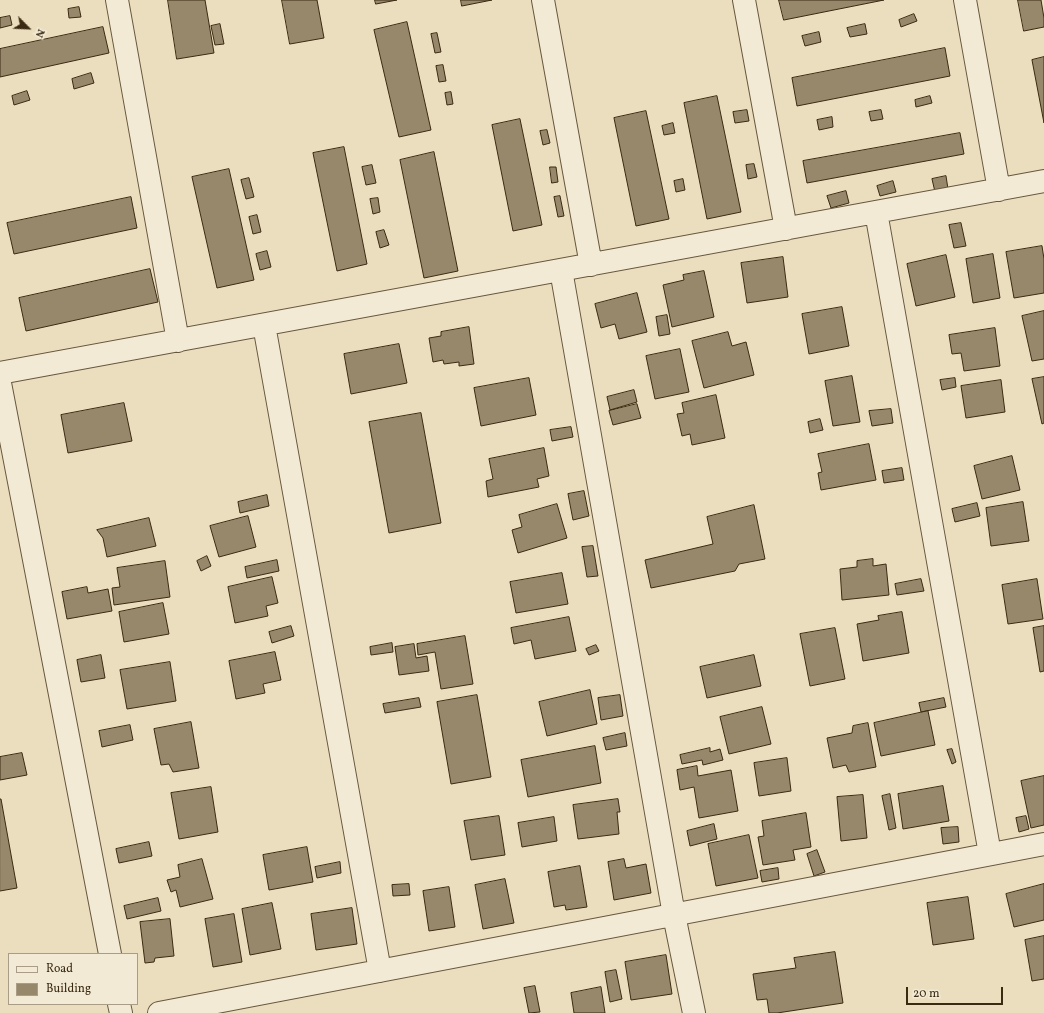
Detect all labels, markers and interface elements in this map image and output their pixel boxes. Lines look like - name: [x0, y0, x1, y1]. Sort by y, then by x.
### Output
- north arrow: [8, 8, 48, 48]
- text: N: [31, 26, 48, 40]
- legend: [8, 953, 138, 1005]
- text: Road: [46, 961, 73, 977]
- scale bar: [908, 979, 1005, 1005]
- text: Building: [46, 981, 91, 997]
- text: 20 m: [913, 986, 940, 1002]

